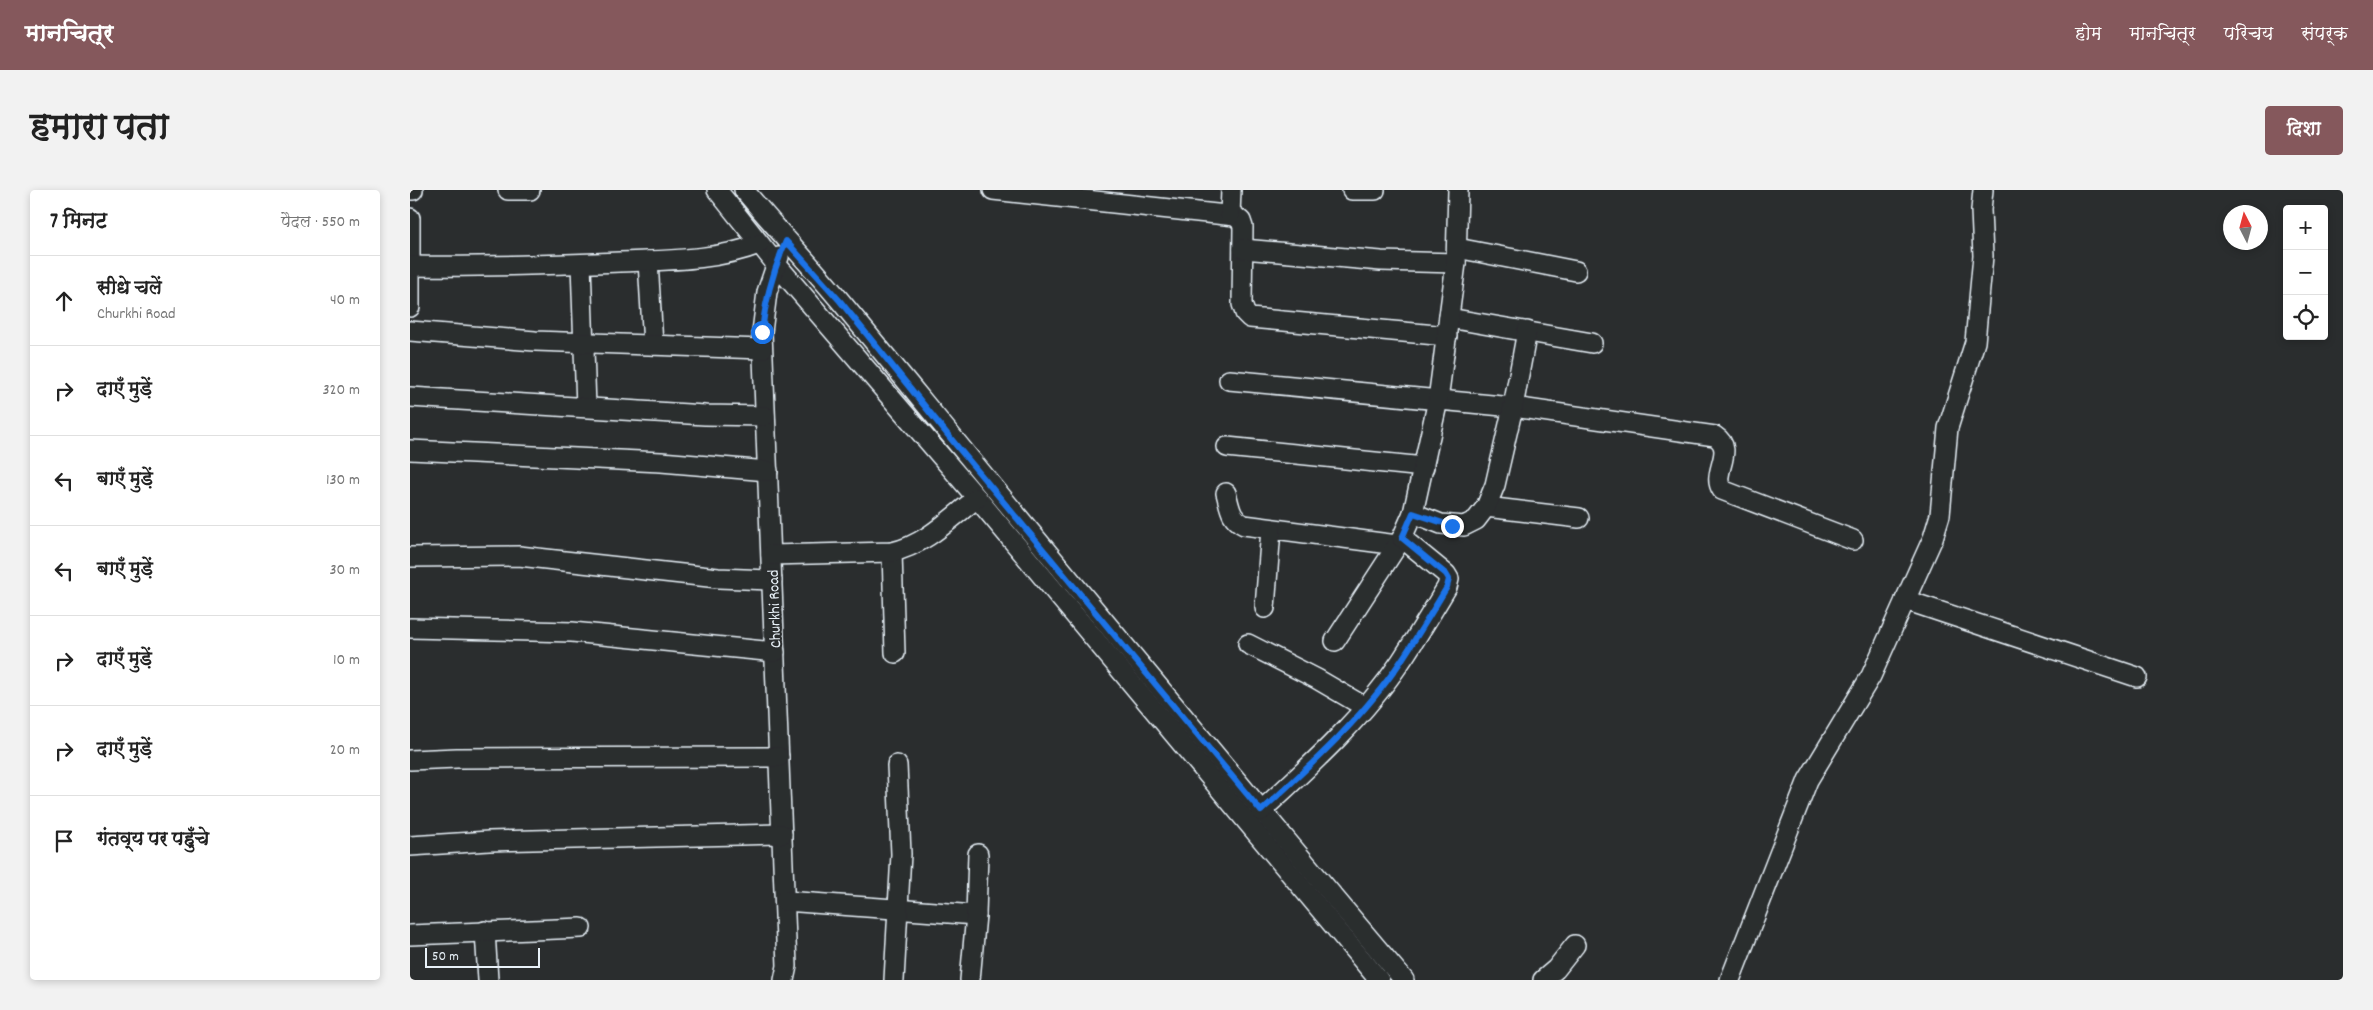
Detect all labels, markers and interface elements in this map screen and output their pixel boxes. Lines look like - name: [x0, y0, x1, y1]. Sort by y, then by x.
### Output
- text: मानचित्र: [25, 18, 113, 52]
- text: होम: [2075, 23, 2101, 48]
- text: मानचित्र: [2129, 23, 2196, 48]
- text: परिचय: [2224, 23, 2273, 48]
- text: संपर्क: [2301, 23, 2348, 48]
- text: हमारा पता: [30, 105, 169, 155]
- button: दिशा: [2265, 106, 2343, 155]
- north arrow: [2223, 205, 2268, 250]
- map controls: [2283, 205, 2328, 340]
- button: +: [2283, 205, 2328, 250]
- text: 7 मिनट: [50, 208, 107, 238]
- text: पैदल · 550 m: [281, 211, 360, 234]
- button: −: [2283, 250, 2328, 295]
- text: सीधे चलें: [97, 276, 162, 303]
- icon: ahead: [50, 287, 78, 315]
- text: 40 m: [330, 289, 360, 312]
- button: locate: [2283, 295, 2328, 340]
- text: Churkhi Road: [97, 303, 175, 326]
- route start: [751, 321, 774, 344]
- icon: right: [50, 377, 78, 405]
- text: दाएँ मुड़ें: [97, 377, 152, 404]
- text: 320 m: [323, 379, 360, 402]
- icon: left: [50, 467, 78, 495]
- text: बाएँ मुड़ें: [97, 467, 153, 494]
- text: 130 m: [326, 469, 360, 492]
- route end: [1441, 515, 1464, 538]
- icon: left: [50, 557, 78, 585]
- text: बाएँ मुड़ें: [97, 557, 153, 584]
- text: 30 m: [330, 559, 360, 582]
- street label: Churkhi Road: [763, 569, 788, 649]
- icon: right: [50, 647, 78, 675]
- text: दाएँ मुड़ें: [97, 647, 152, 674]
- text: 10 m: [333, 649, 360, 672]
- icon: right: [50, 737, 78, 765]
- text: दाएँ मुड़ें: [97, 737, 152, 764]
- text: 20 m: [330, 739, 360, 762]
- icon: arrive: [50, 827, 78, 855]
- text: गंतव्य पर पहुँचे: [97, 827, 209, 854]
- scale bar: [425, 945, 540, 968]
- text: 50 m: [432, 947, 459, 967]

